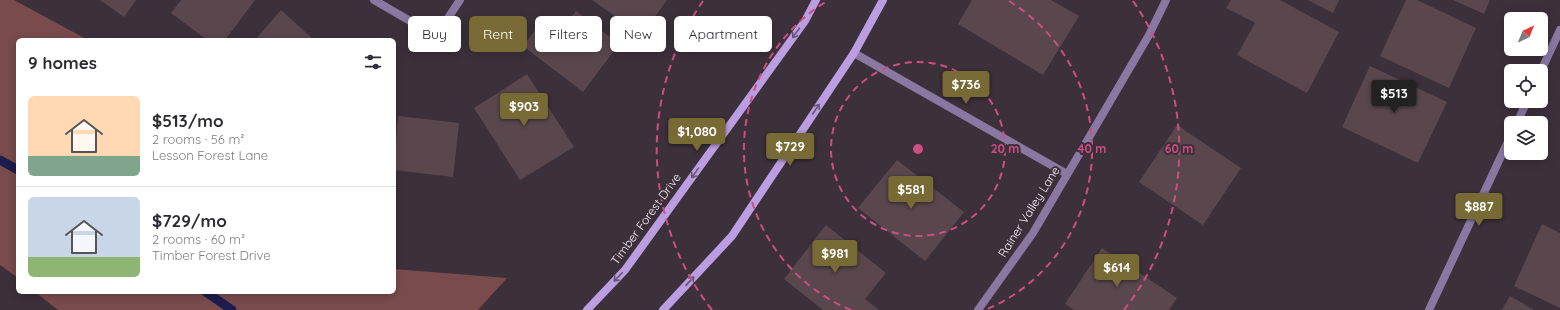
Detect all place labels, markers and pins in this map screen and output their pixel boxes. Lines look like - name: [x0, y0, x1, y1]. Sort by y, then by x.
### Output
- pin: $736: [942, 71, 990, 105]
- pin: $513: [1370, 80, 1418, 114]
- pin: $903: [500, 93, 548, 127]
- pin: $1,080: [664, 118, 730, 152]
- pin: $729: [766, 133, 814, 167]
- centre of rings: [911, 142, 925, 156]
- pin: $581: [887, 176, 935, 210]
- pin: $887: [1455, 193, 1503, 227]
- pin: $981: [811, 240, 859, 274]
- pin: $614: [1093, 254, 1141, 288]

